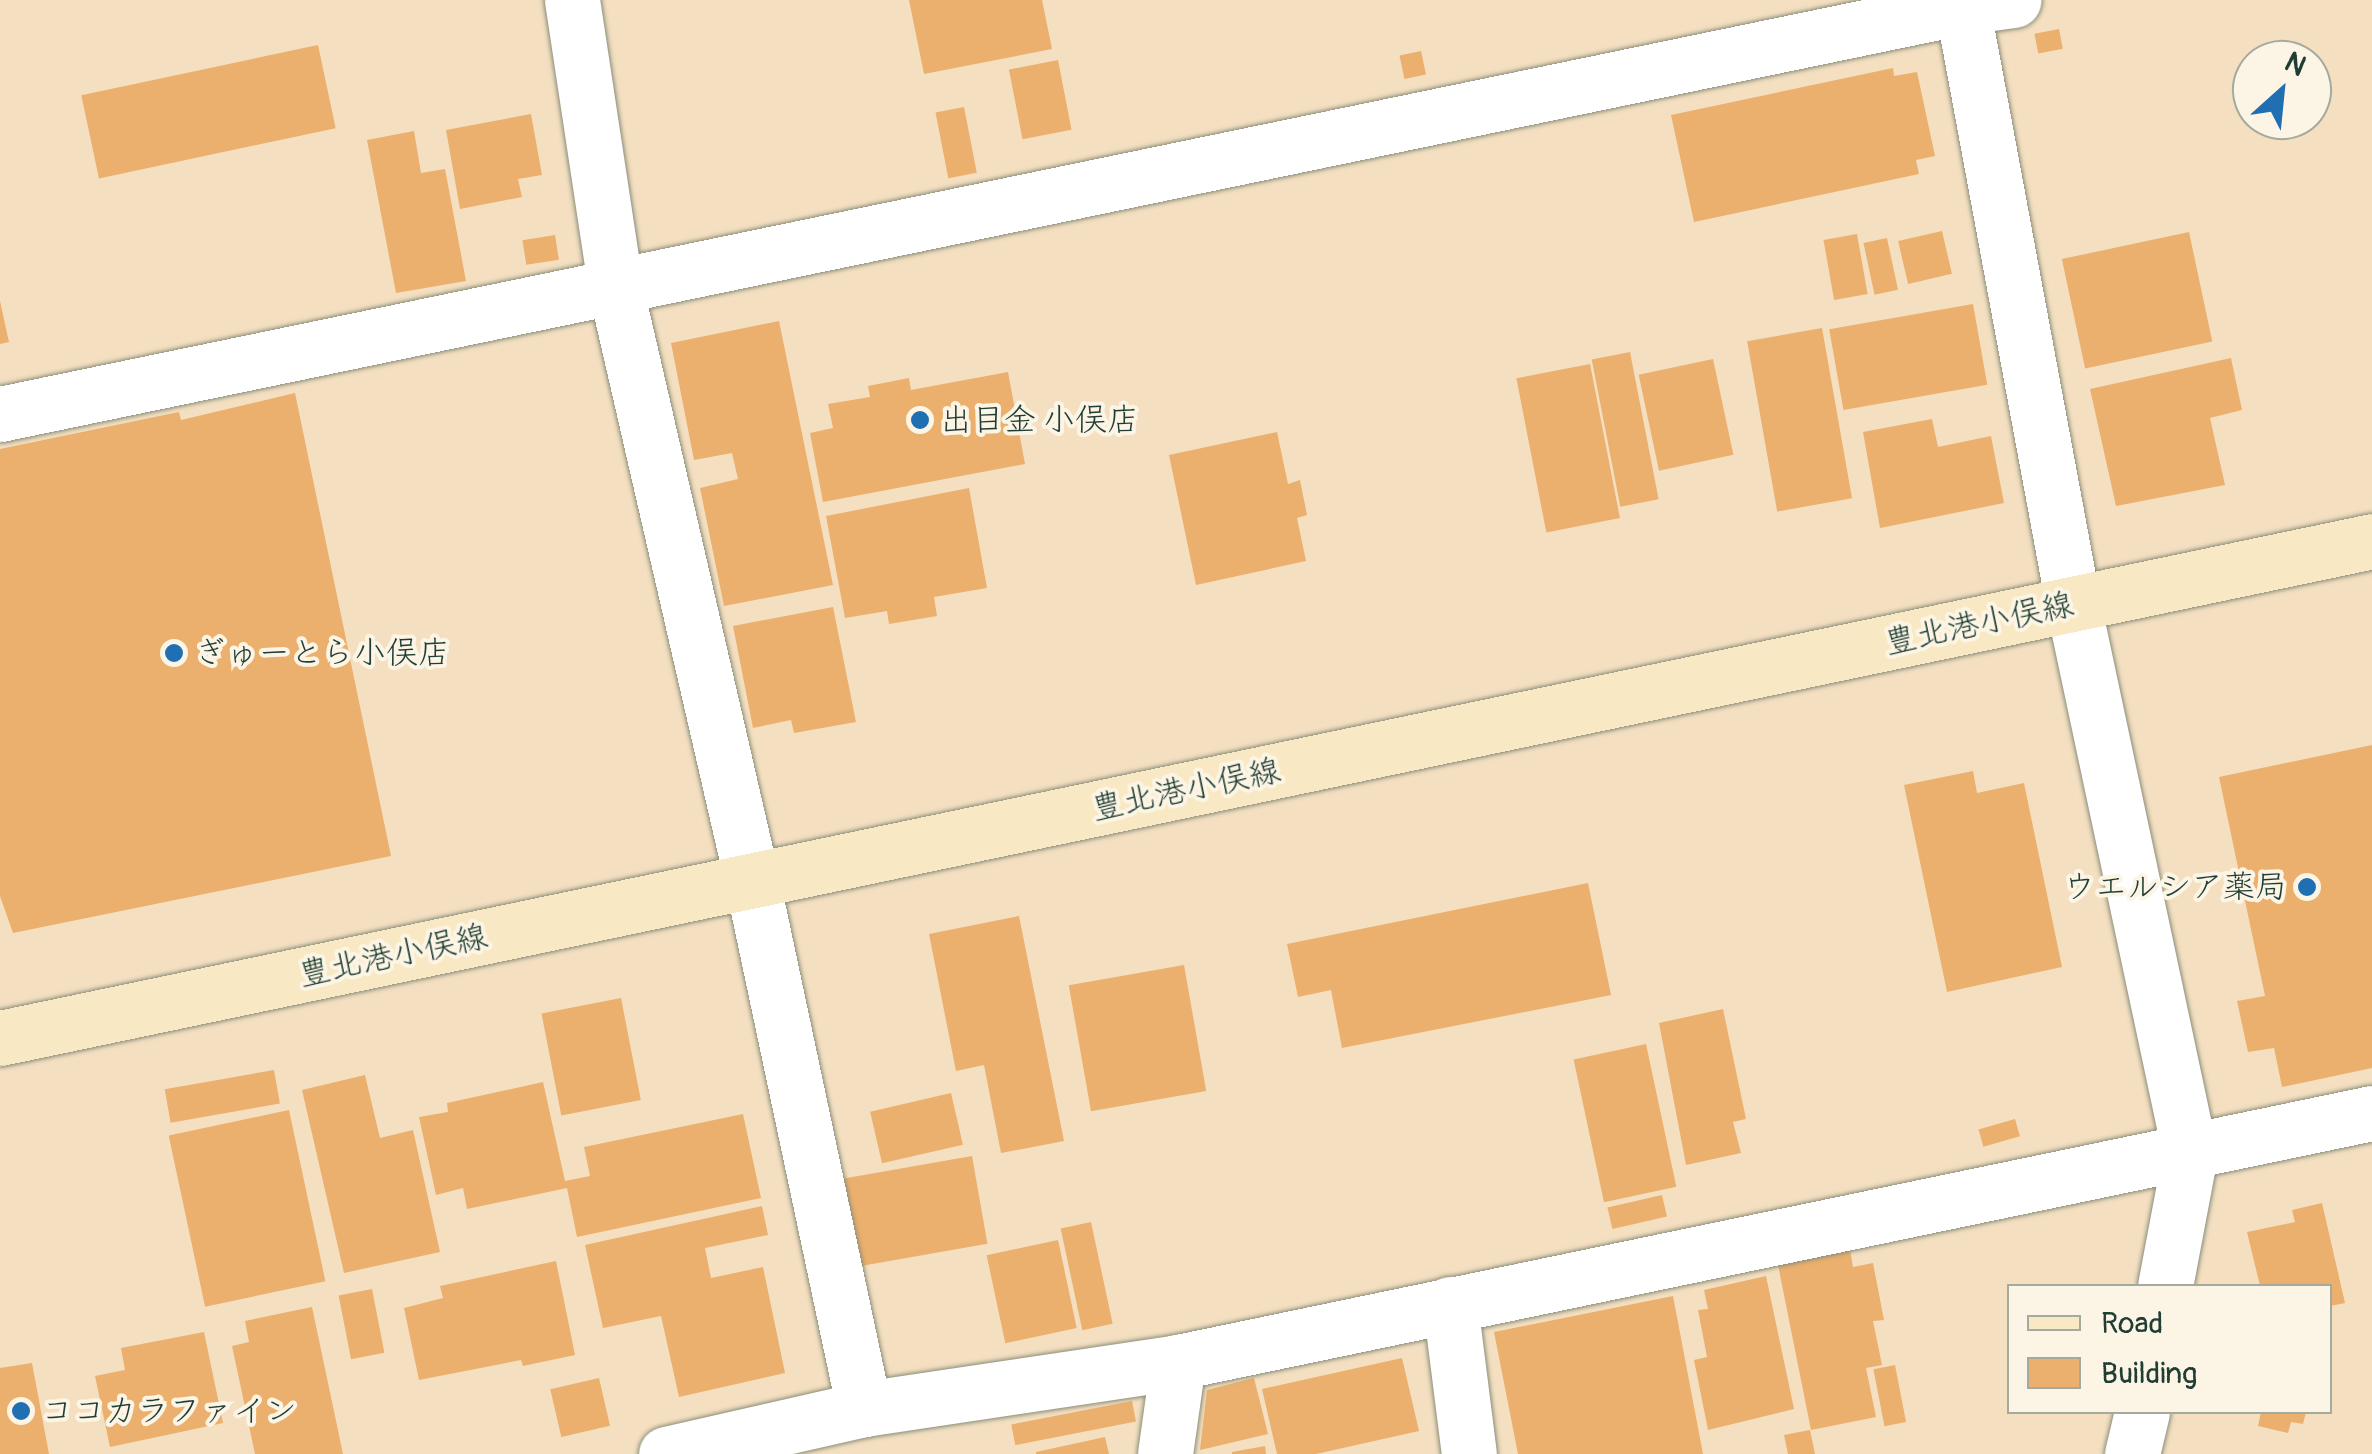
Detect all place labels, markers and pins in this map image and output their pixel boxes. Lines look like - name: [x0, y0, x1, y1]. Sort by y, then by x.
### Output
- place label: 出目金 小俣店: [940, 401, 1139, 439]
- marker: 出目金 小俣店: [909, 409, 931, 431]
- place label: ぎゅーとら小俣店: [194, 634, 450, 672]
- marker: ぎゅーとら小俣店: [163, 642, 185, 664]
- place label: ウエルシア薬局: [2063, 868, 2287, 906]
- marker: ウエルシア薬局: [2296, 876, 2318, 898]
- place label: ココカラファイン: [41, 1392, 297, 1430]
- marker: ココカラファイン: [10, 1400, 32, 1422]

